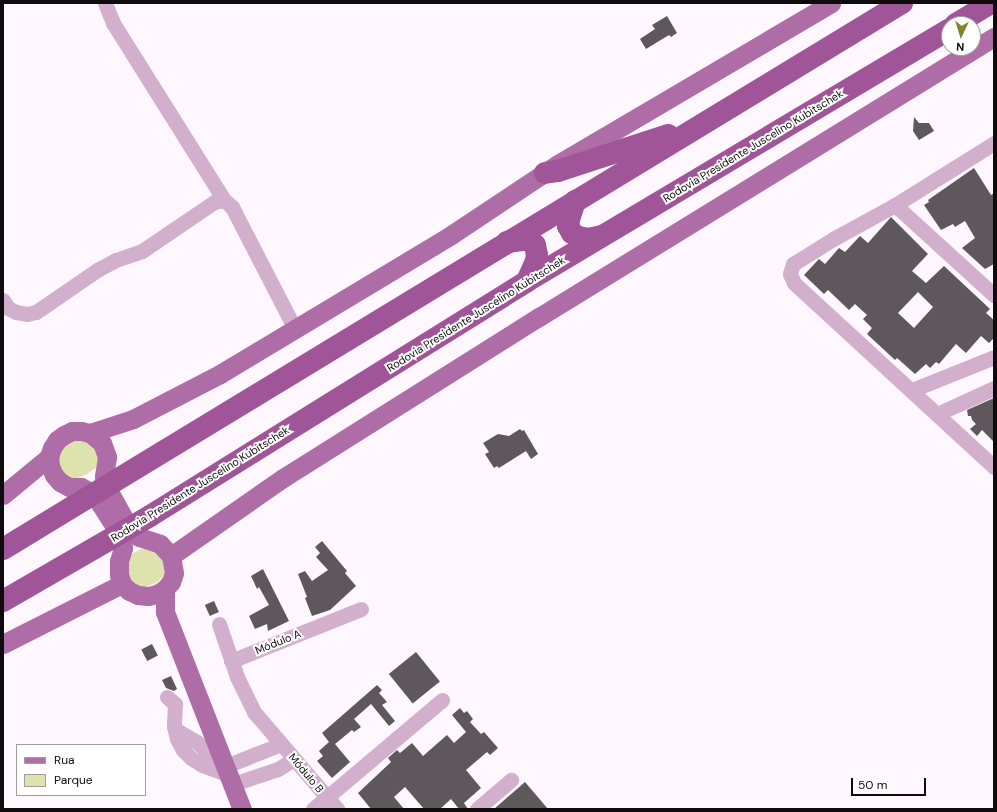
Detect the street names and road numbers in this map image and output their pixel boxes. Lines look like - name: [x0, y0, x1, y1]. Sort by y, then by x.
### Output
- street label: Rodovia Presidente Juscelino Kubitschek: [661, 87, 845, 205]
- street label: Rodovia Presidente Juscelino Kubitschek: [384, 253, 568, 375]
- street label: Rodovia Presidente Juscelino Kubitschek: [108, 423, 292, 545]
- street label: Módulo A: [253, 627, 303, 657]
- street label: Módulo B: [286, 751, 326, 795]

